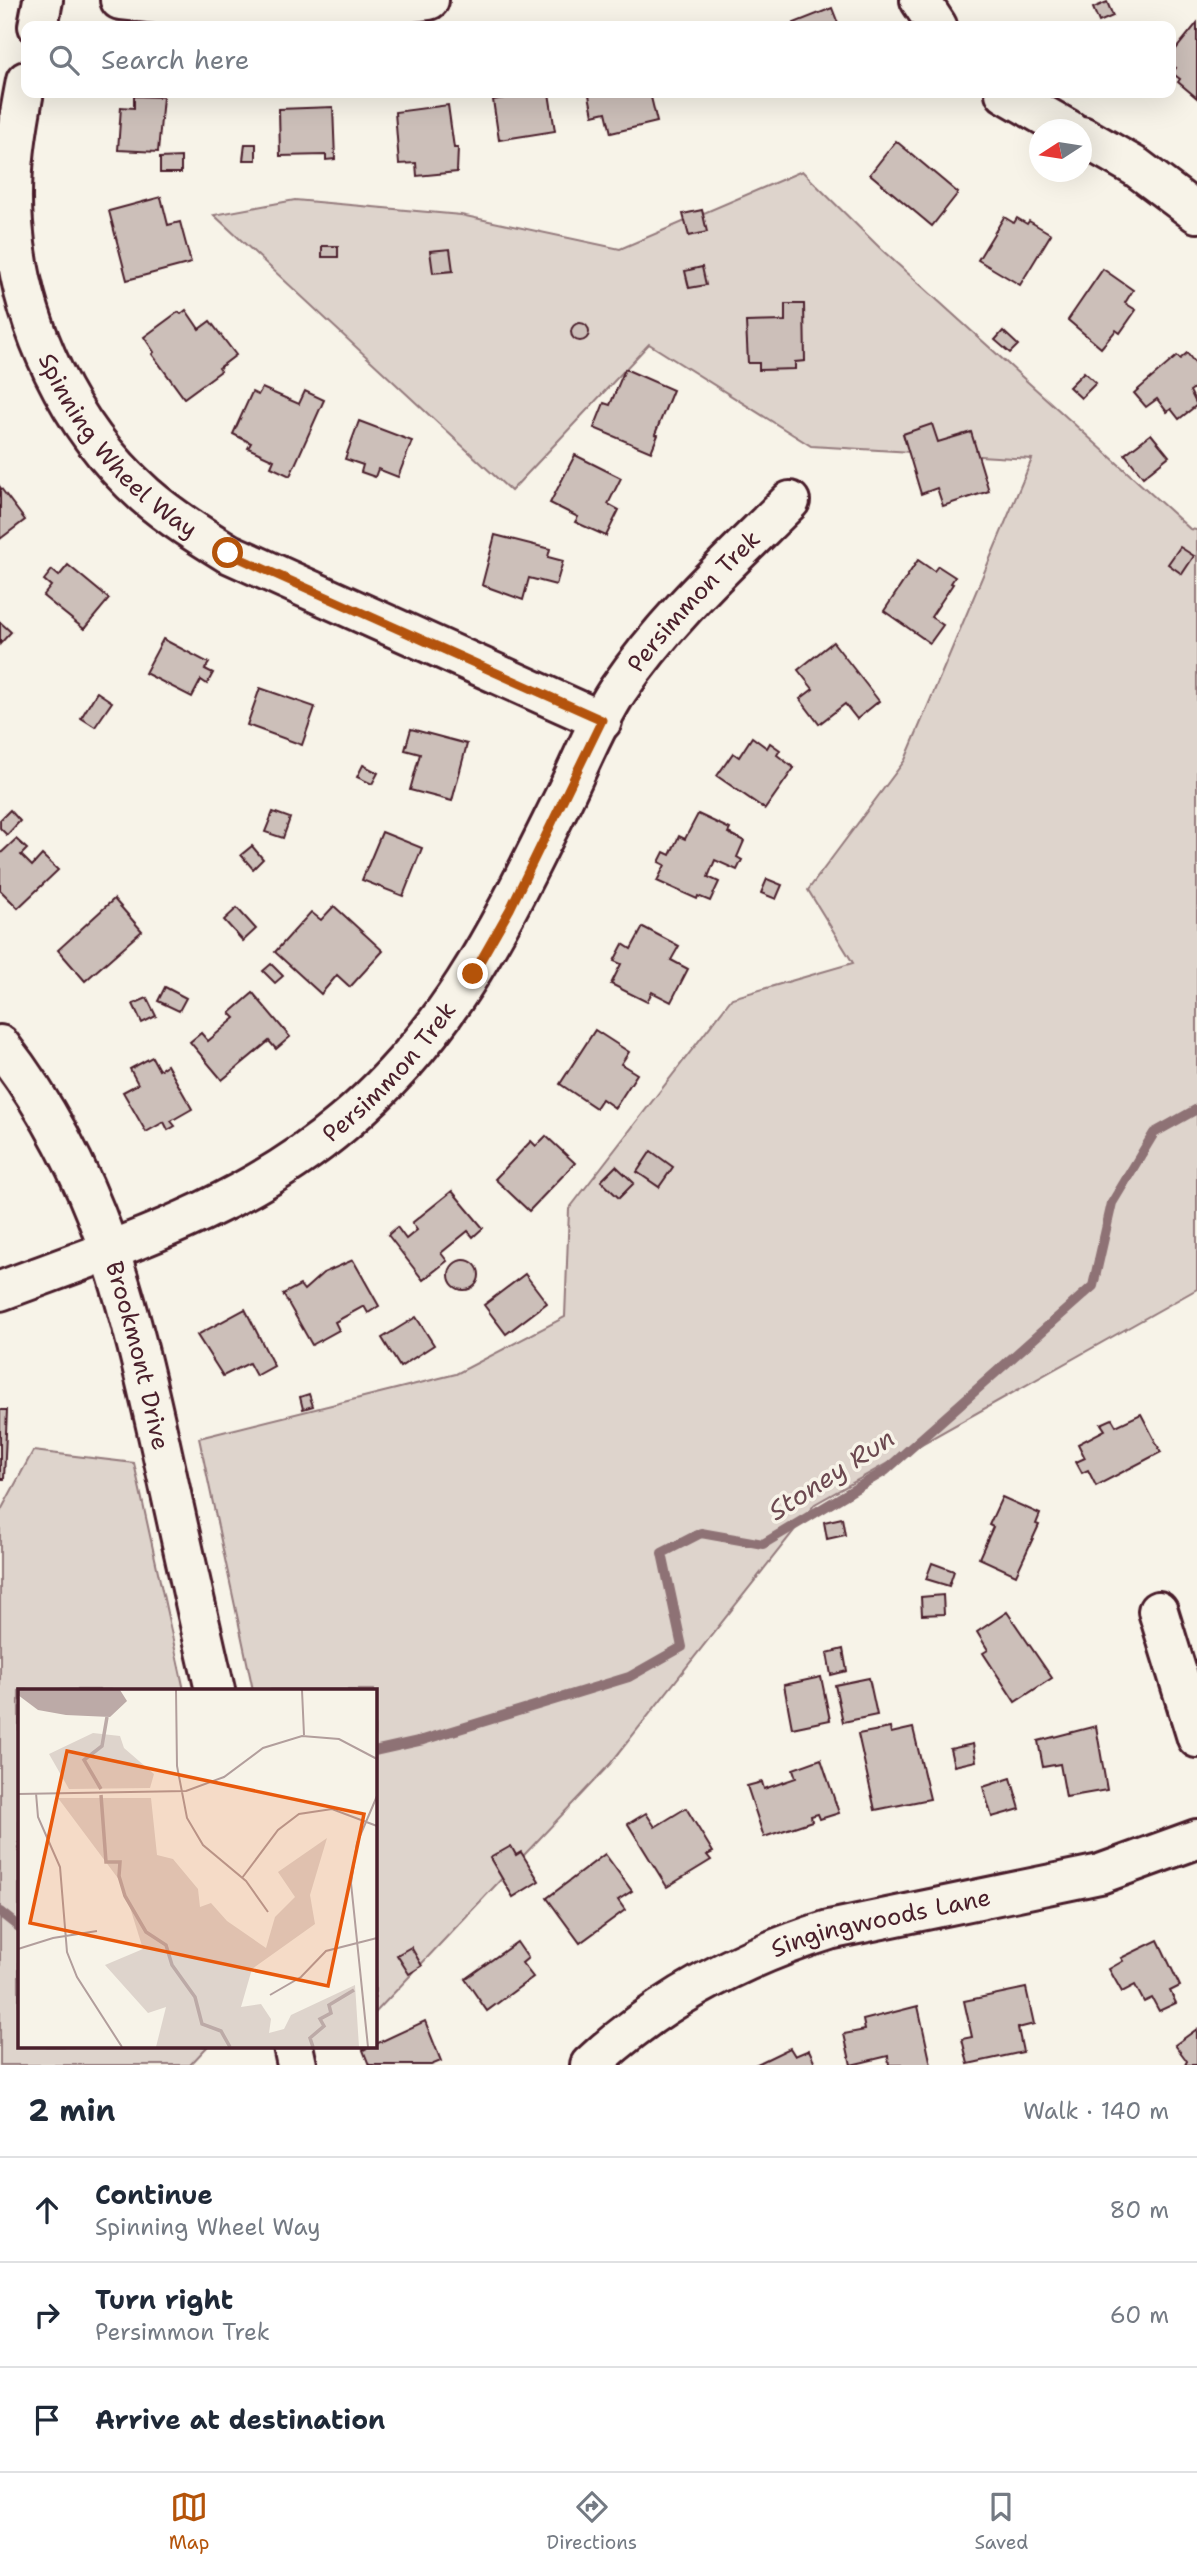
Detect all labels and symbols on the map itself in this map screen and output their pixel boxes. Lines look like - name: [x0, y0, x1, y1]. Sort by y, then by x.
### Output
- north arrow: [1029, 119, 1092, 182]
- street label: Spinning Wheel Way: [31, 348, 204, 545]
- street label: Persimmon Trek: [620, 523, 767, 679]
- route start: [212, 537, 243, 568]
- route end: [457, 958, 488, 989]
- street label: Persimmon Trek: [316, 995, 463, 1150]
- street label: Brookmont Drive: [98, 1257, 177, 1453]
- water label: Stoney Run: [761, 1420, 901, 1528]
- inset map: [18, 1689, 376, 2048]
- street label: Singingwoods Lane: [766, 1881, 993, 1965]

